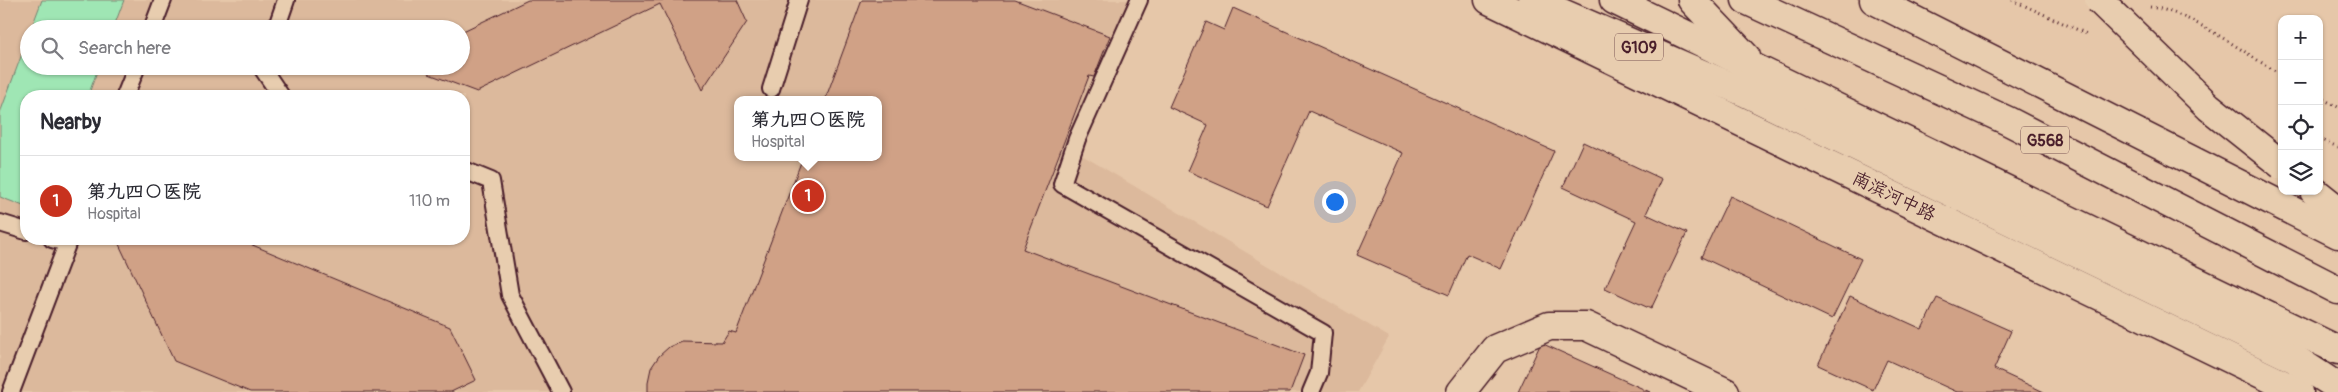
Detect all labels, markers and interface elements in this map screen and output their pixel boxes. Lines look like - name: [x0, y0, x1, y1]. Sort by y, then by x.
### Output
- map controls: [2278, 15, 2323, 195]
- button: +: [2278, 15, 2323, 60]
- search box: [20, 20, 470, 75]
- icon: search: [38, 34, 66, 62]
- road number: G109: [1615, 34, 1663, 61]
- text: Search here: [78, 36, 171, 60]
- button: −: [2278, 60, 2323, 105]
- popup: [734, 96, 882, 161]
- button: locate: [2278, 105, 2323, 150]
- text: 第九四〇医院: [751, 108, 865, 132]
- text: Nearby: [40, 109, 101, 136]
- road number: G568: [2021, 126, 2069, 154]
- text: Hospital: [751, 132, 805, 152]
- button: layers: [2278, 150, 2323, 195]
- street label: 南滨河中路: [1848, 166, 1939, 227]
- pin: 1: [792, 177, 824, 215]
- text: 第九四〇医院: [87, 180, 201, 204]
- your location: [1322, 189, 1348, 215]
- text: 1: [53, 191, 59, 211]
- text: 110 m: [409, 191, 450, 211]
- text: Hospital: [87, 204, 141, 224]

